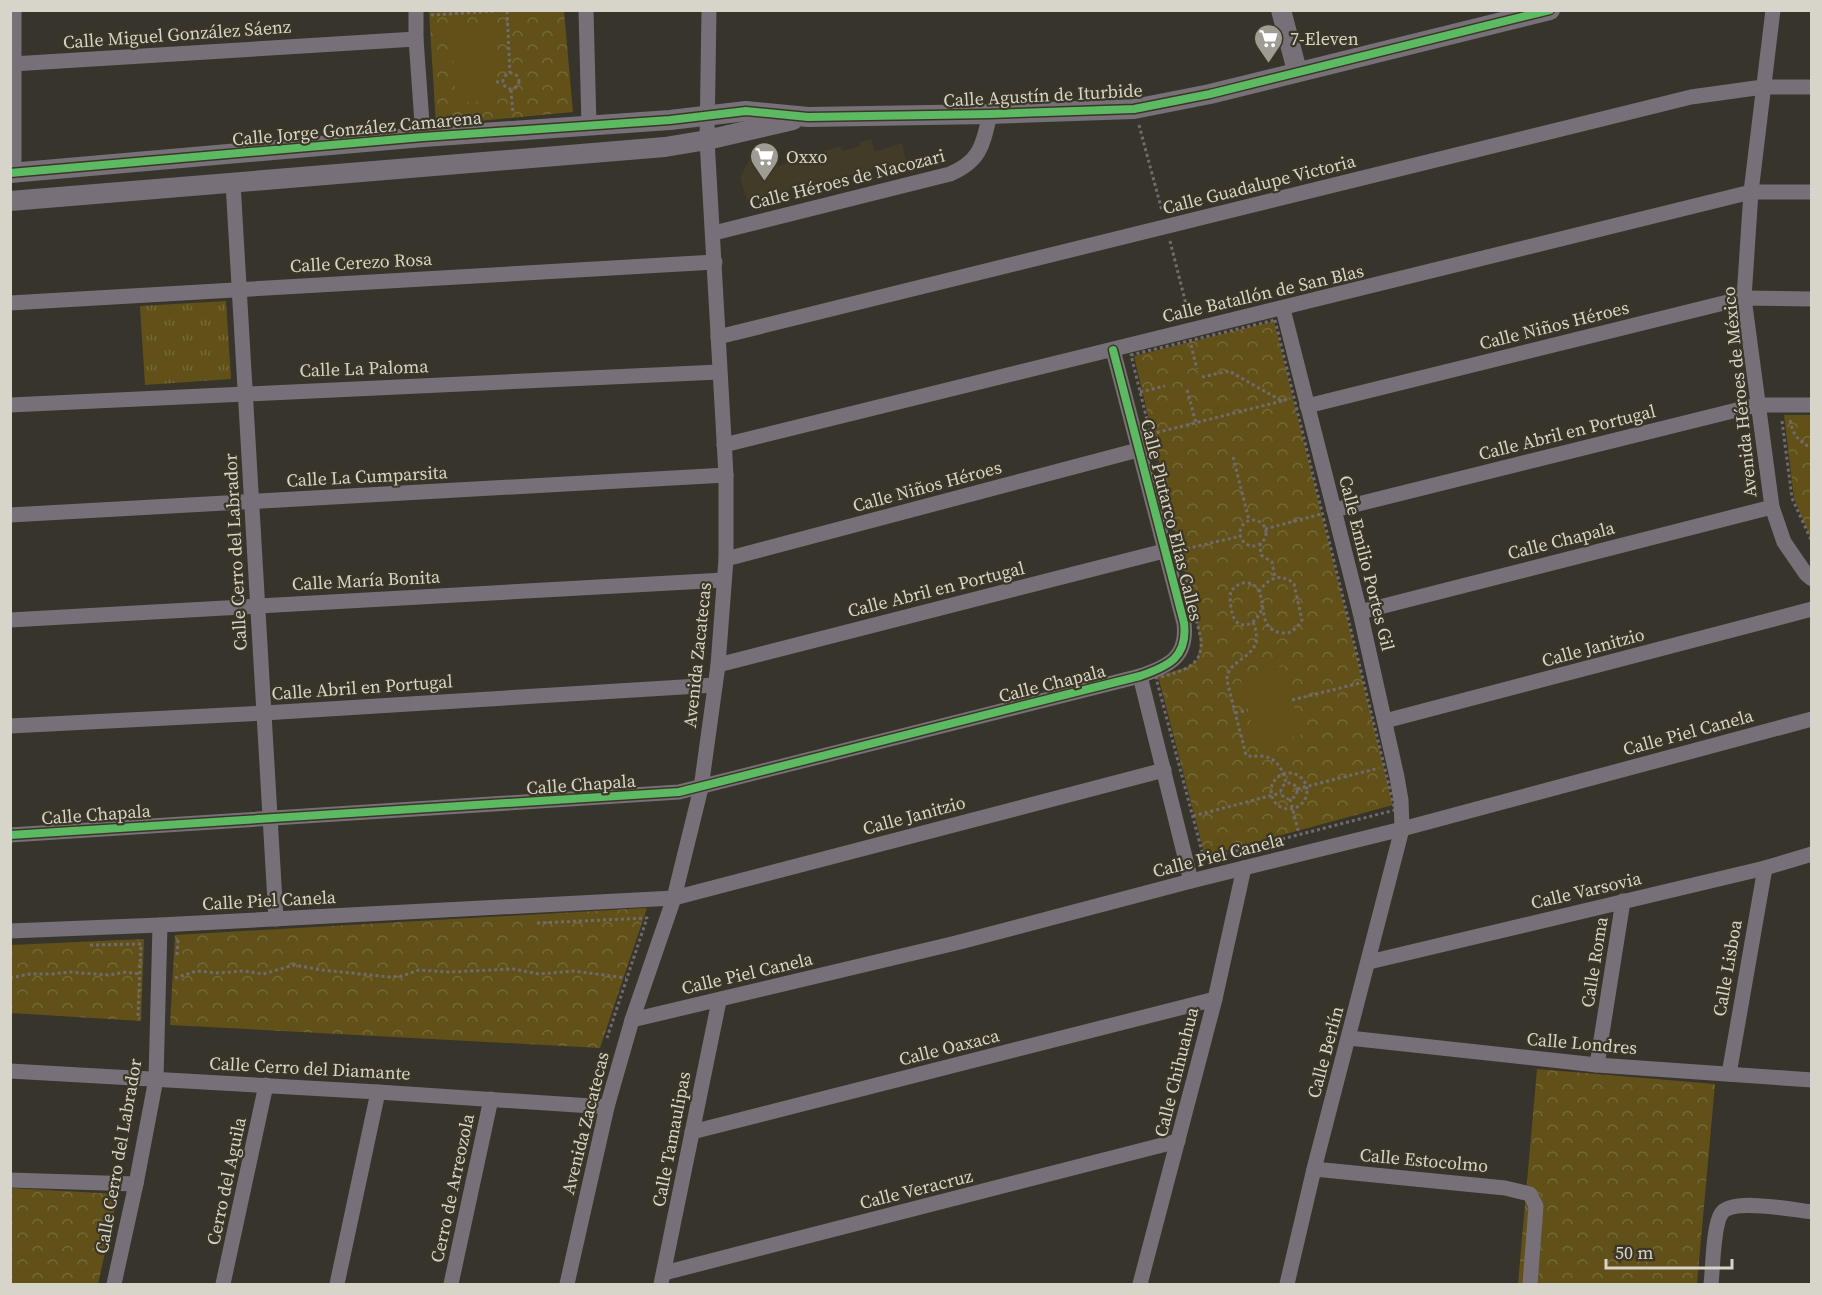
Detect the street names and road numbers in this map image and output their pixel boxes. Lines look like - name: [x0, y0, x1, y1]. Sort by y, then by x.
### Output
- street label: Calle Miguel González Sáenz: [62, 14, 292, 54]
- street label: Calle Agustín de Iturbide: [943, 77, 1143, 113]
- street label: Calle Jorge González Camarena: [231, 105, 484, 151]
- street label: Calle Héroes de Nacozari: [747, 143, 947, 215]
- street label: Calle Guadalupe Victoria: [1160, 148, 1359, 220]
- street label: Calle Cerezo Rosa: [289, 246, 434, 278]
- street label: Calle Batallón de San Blas: [1160, 258, 1366, 328]
- street label: Avenida Héroes de México: [1715, 285, 1763, 499]
- street label: Calle Niños Héroes: [1477, 294, 1632, 356]
- street label: Calle La Paloma: [299, 353, 430, 383]
- street label: Calle Abril en Portugal: [1476, 398, 1658, 466]
- street label: Calle Plutarco Elías Calles: [1135, 416, 1209, 624]
- street label: Calle Cerro del Labrador: [217, 452, 253, 651]
- street label: Calle Niños Héroes: [850, 454, 1004, 518]
- street label: Calle La Cumparsita: [286, 459, 449, 493]
- street label: Calle Emilio Portes Gil: [1333, 473, 1401, 653]
- street label: Calle Chapala: [1505, 514, 1618, 565]
- street label: Calle Abril en Portugal: [845, 555, 1027, 623]
- street label: Calle María Bonita: [291, 564, 442, 596]
- street label: Avenida Zacatecas: [677, 581, 717, 729]
- street label: Calle Janitzio: [1539, 621, 1647, 673]
- street label: Calle Chapala: [996, 657, 1109, 708]
- street label: Calle Abril en Portugal: [271, 668, 453, 706]
- street label: Calle Piel Canela: [1620, 702, 1757, 761]
- street label: Calle Chapala: [525, 768, 637, 800]
- street label: Calle Janitzio: [860, 789, 968, 841]
- street label: Calle Chapala: [40, 798, 152, 830]
- street label: Calle Piel Canela: [1150, 826, 1287, 883]
- street label: Calle Varsovia: [1528, 865, 1644, 915]
- street label: Calle Piel Canela: [201, 884, 337, 916]
- street label: Calle Roma: [1575, 914, 1614, 1009]
- street label: Calle Lisboa: [1706, 917, 1748, 1018]
- street label: Calle Piel Canela: [679, 946, 816, 1000]
- street label: Calle Berlín: [1301, 1003, 1349, 1101]
- street label: Calle Chihuahua: [1148, 1004, 1204, 1140]
- street label: Calle Oaxaca: [896, 1022, 1003, 1072]
- street label: Calle Londres: [1526, 1026, 1638, 1060]
- street label: Avenida Zacatecas: [555, 1049, 615, 1197]
- street label: Calle Cerro del Diamante: [209, 1050, 411, 1086]
- street label: Calle Cerro del Labrador: [89, 1056, 148, 1255]
- street label: Calle Tamaulipas: [646, 1069, 696, 1209]
- street label: Cerro de Arreozola: [424, 1110, 480, 1265]
- street label: Cerro del Aguila: [200, 1114, 252, 1247]
- street label: Calle Estocolmo: [1359, 1142, 1489, 1178]
- street label: Calle Veracruz: [857, 1163, 975, 1215]

